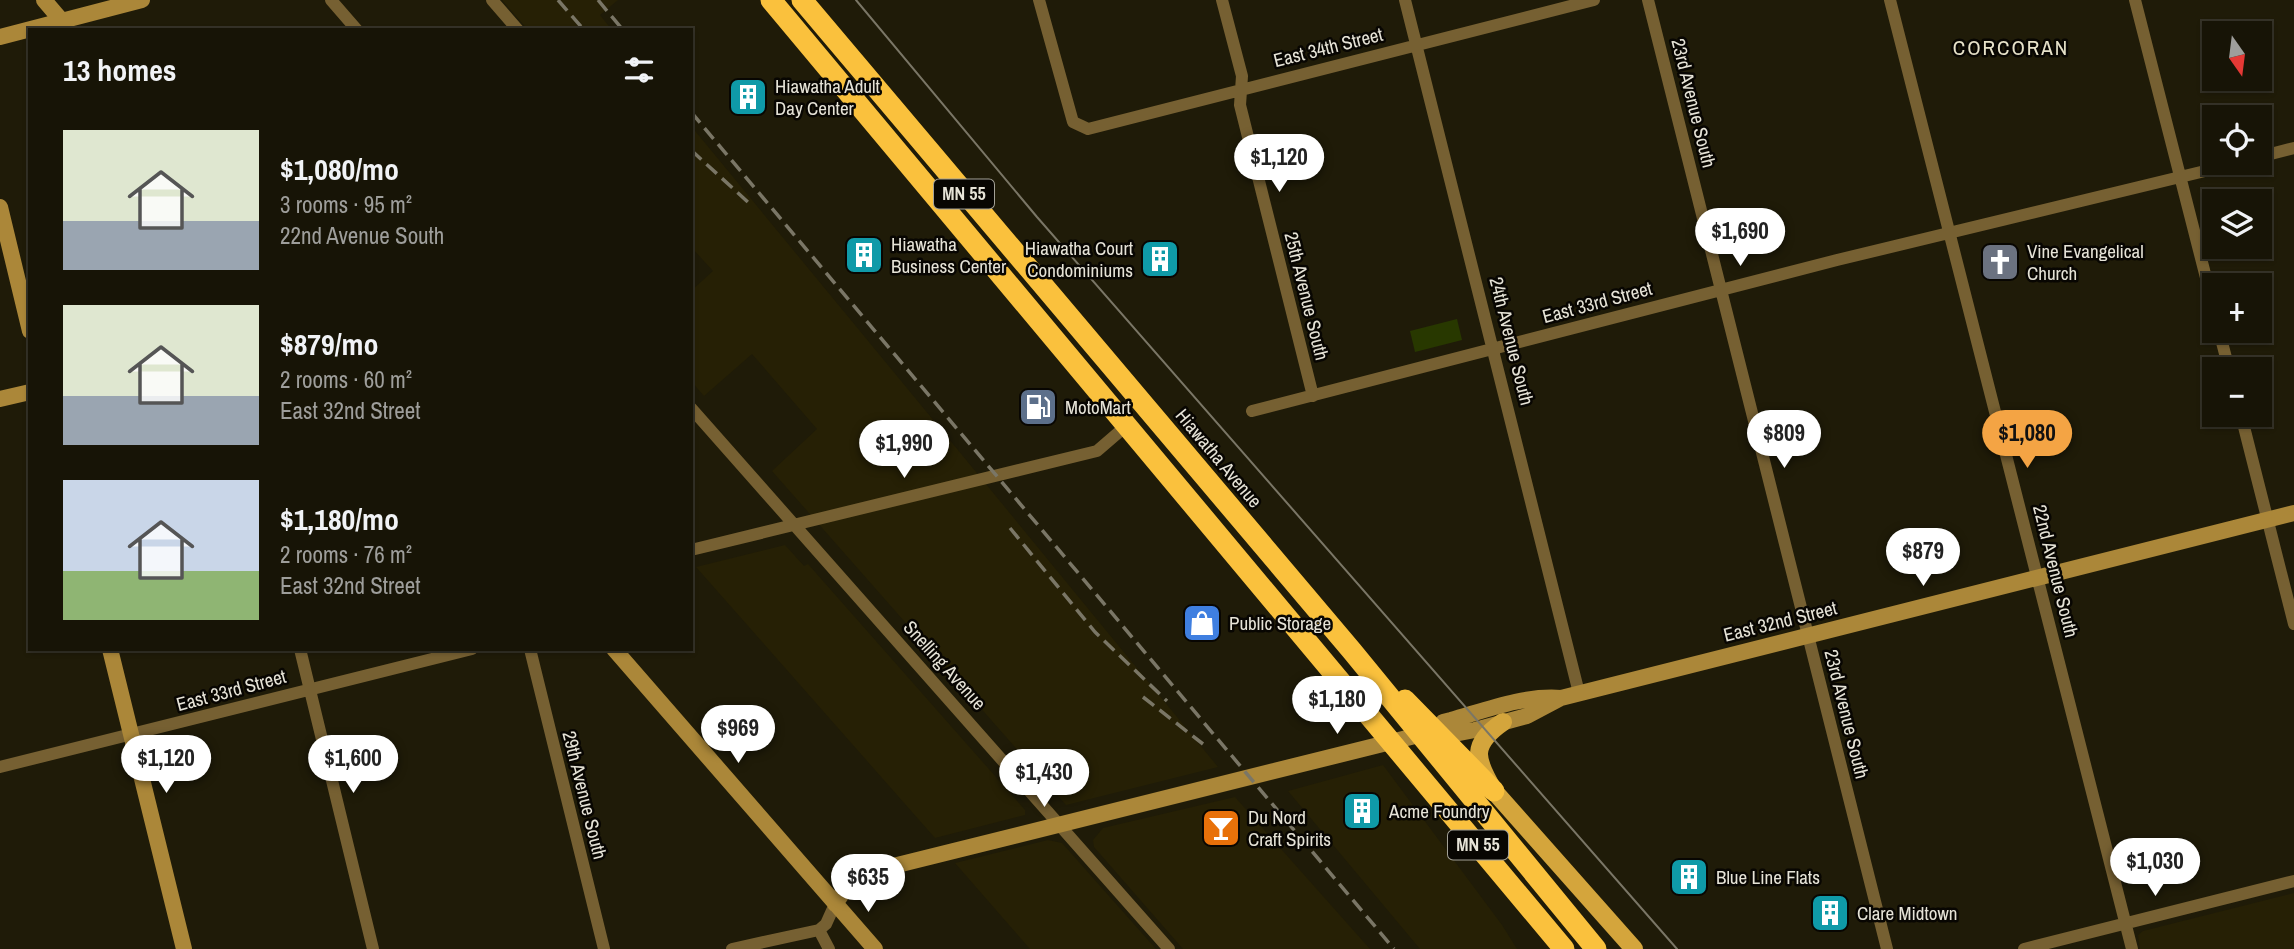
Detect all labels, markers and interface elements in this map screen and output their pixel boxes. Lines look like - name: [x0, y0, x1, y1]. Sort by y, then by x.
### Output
- street label: East 34th Street: [1271, 21, 1386, 73]
- north arrow: [2202, 21, 2272, 91]
- map controls: [2202, 21, 2272, 427]
- district label: CORCORAN: [1953, 33, 2069, 62]
- street label: 23rd Avenue South: [1665, 36, 1723, 170]
- text: 13 homes: [63, 50, 177, 90]
- icon: filters: [620, 51, 658, 89]
- place label: Hiawatha Adult Day Center: [775, 73, 880, 121]
- building icon: Hiawatha Adult Day Center: [727, 76, 769, 118]
- button: locate: [2202, 105, 2272, 175]
- pin: $1,120: [1222, 134, 1336, 194]
- text: $1,120: [1250, 141, 1308, 172]
- text: $1,080/mo: [280, 149, 399, 189]
- icon: home: [119, 158, 203, 242]
- road number: MN 55: [934, 180, 994, 209]
- text: 3 rooms · 95 m²: [280, 189, 412, 220]
- button: layers: [2202, 189, 2272, 259]
- pin: $1,690: [1683, 208, 1797, 268]
- text: $1,690: [1711, 215, 1769, 246]
- text: 22nd Avenue South: [280, 220, 444, 251]
- street label: 25th Avenue South: [1278, 229, 1336, 363]
- place label: Hiawatha Business Center: [891, 231, 1007, 279]
- building icon: Hiawatha Business Center: [843, 234, 885, 276]
- place label: Hiawatha Court Condominiums: [1025, 235, 1134, 283]
- building icon: Hiawatha Court Condominiums: [1139, 238, 1181, 280]
- place label: Vine Evangelical Church: [2027, 238, 2144, 286]
- church icon: Vine Evangelical Church: [1979, 241, 2021, 283]
- button: +: [2202, 273, 2272, 343]
- street label: 24th Avenue South: [1483, 274, 1541, 408]
- street label: East 33rd Street: [1539, 275, 1655, 329]
- text: $879/mo: [280, 324, 378, 364]
- icon: home: [119, 333, 203, 417]
- button: −: [2202, 357, 2272, 427]
- text: 2 rooms · 60 m²: [280, 364, 412, 395]
- fuel station icon: MotoMart: [1017, 386, 1059, 428]
- place label: MotoMart: [1065, 394, 1131, 420]
- text: East 32nd Street: [280, 395, 421, 426]
- street label: Hiawatha Avenue: [1170, 403, 1268, 513]
- pin: $809: [1743, 410, 1825, 470]
- pin: $1,080: [1970, 410, 2084, 470]
- text: $809: [1763, 417, 1805, 448]
- text: $1,080: [1998, 417, 2056, 448]
- pin: $1,990: [847, 420, 961, 480]
- text: $1,990: [875, 427, 933, 458]
- text: $1,180/mo: [280, 499, 399, 539]
- street label: 22nd Avenue South: [2027, 502, 2085, 640]
- icon: home: [119, 508, 203, 592]
- pin: $879: [1882, 528, 1964, 588]
- text: $879: [1902, 535, 1944, 566]
- text: 2 rooms · 76 m²: [280, 539, 412, 570]
- text: East 32nd Street: [280, 570, 421, 601]
- street label: East 32nd Street: [1721, 594, 1840, 648]
- shop icon: Public Storage: [1181, 602, 1223, 644]
- place label: Public Storage: [1229, 610, 1331, 636]
- street label: Snelling Avenue: [898, 615, 992, 715]
- street label: 23rd Avenue South: [1818, 647, 1876, 781]
- street label: East 33rd Street: [173, 663, 289, 717]
- pin: $1,180: [1280, 676, 1394, 736]
- text: $1,180: [1308, 683, 1366, 714]
- pin: $969: [697, 706, 779, 765]
- text: $969: [717, 712, 759, 743]
- street label: 29th Avenue South: [556, 728, 614, 862]
- pin: $1,120: [109, 736, 223, 795]
- pin: $1,600: [296, 736, 410, 795]
- text: $1,120: [137, 742, 195, 773]
- text: $1,600: [324, 742, 382, 773]
- pin: $1,430: [987, 750, 1101, 809]
- text: $1,430: [1015, 756, 1073, 787]
- building icon: Acme Foundry: [1341, 790, 1383, 832]
- place label: Acme Foundry: [1388, 798, 1490, 824]
- place label: Du Nord Craft Spirits: [1248, 804, 1331, 852]
- bar icon: Du Nord Craft Spirits: [1200, 807, 1242, 849]
- road number: MN 55: [1448, 830, 1508, 860]
- pin: $1,030: [2098, 838, 2212, 898]
- text: $1,030: [2126, 845, 2184, 876]
- pin: $635: [827, 855, 909, 914]
- building icon: Blue Line Flats: [1668, 856, 1710, 898]
- text: $635: [847, 861, 889, 892]
- place label: Blue Line Flats: [1716, 864, 1820, 890]
- building icon: Clare Midtown: [1809, 892, 1851, 934]
- place label: Clare Midtown: [1857, 900, 1957, 926]

